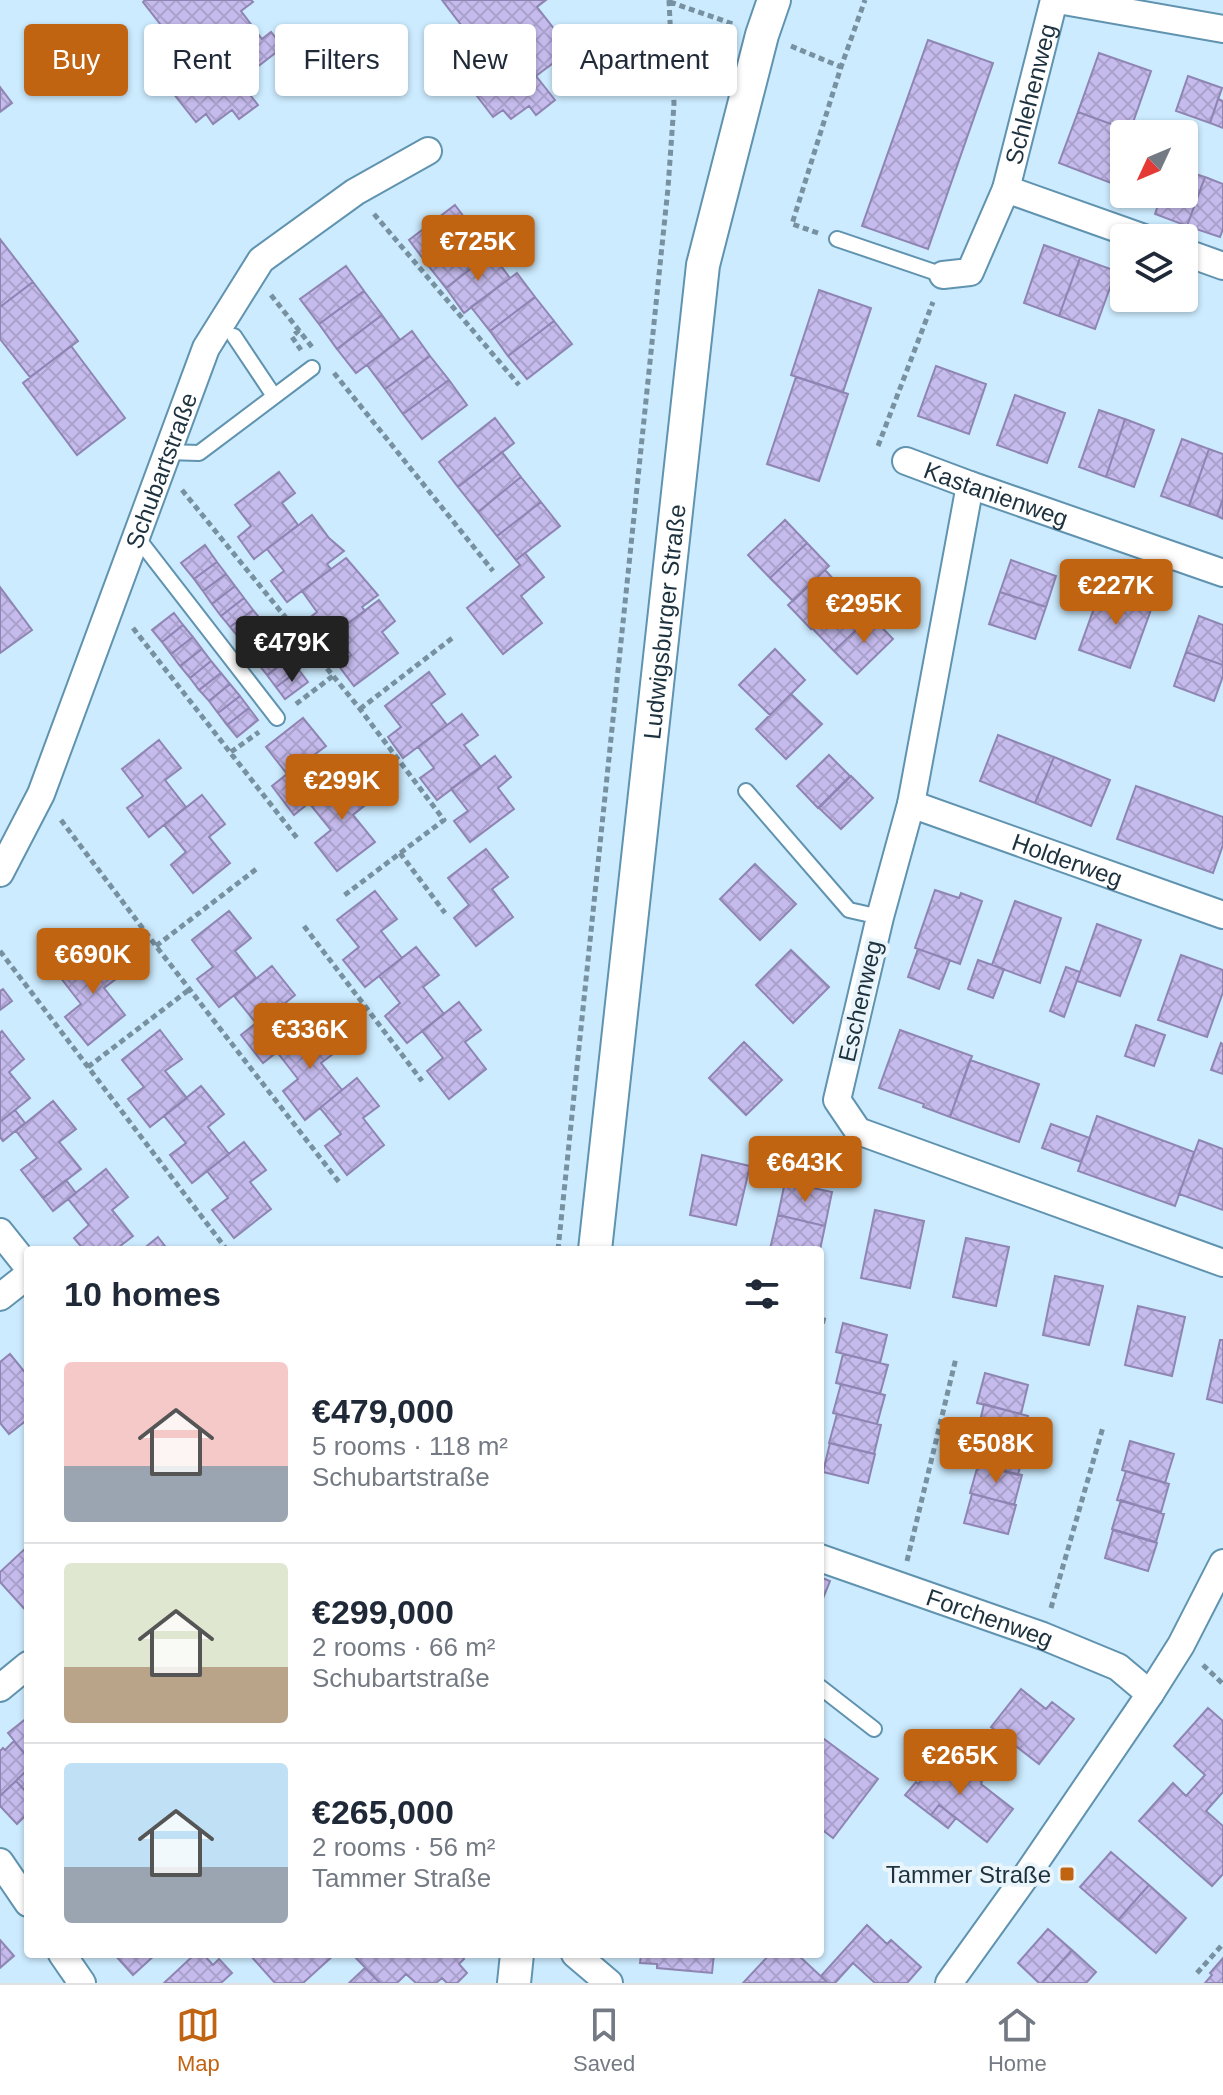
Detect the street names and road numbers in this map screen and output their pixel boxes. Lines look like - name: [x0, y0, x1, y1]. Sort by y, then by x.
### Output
- street label: Schlehenweg: [999, 21, 1061, 167]
- street label: Schubartstraße: [120, 389, 202, 552]
- street label: Kastanienweg: [921, 456, 1072, 532]
- street label: Ludwigsburger Straße: [638, 503, 690, 741]
- street label: Holderweg: [1009, 828, 1126, 892]
- street label: Eschenweg: [833, 938, 887, 1064]
- street label: Forchenweg: [923, 1583, 1057, 1652]

